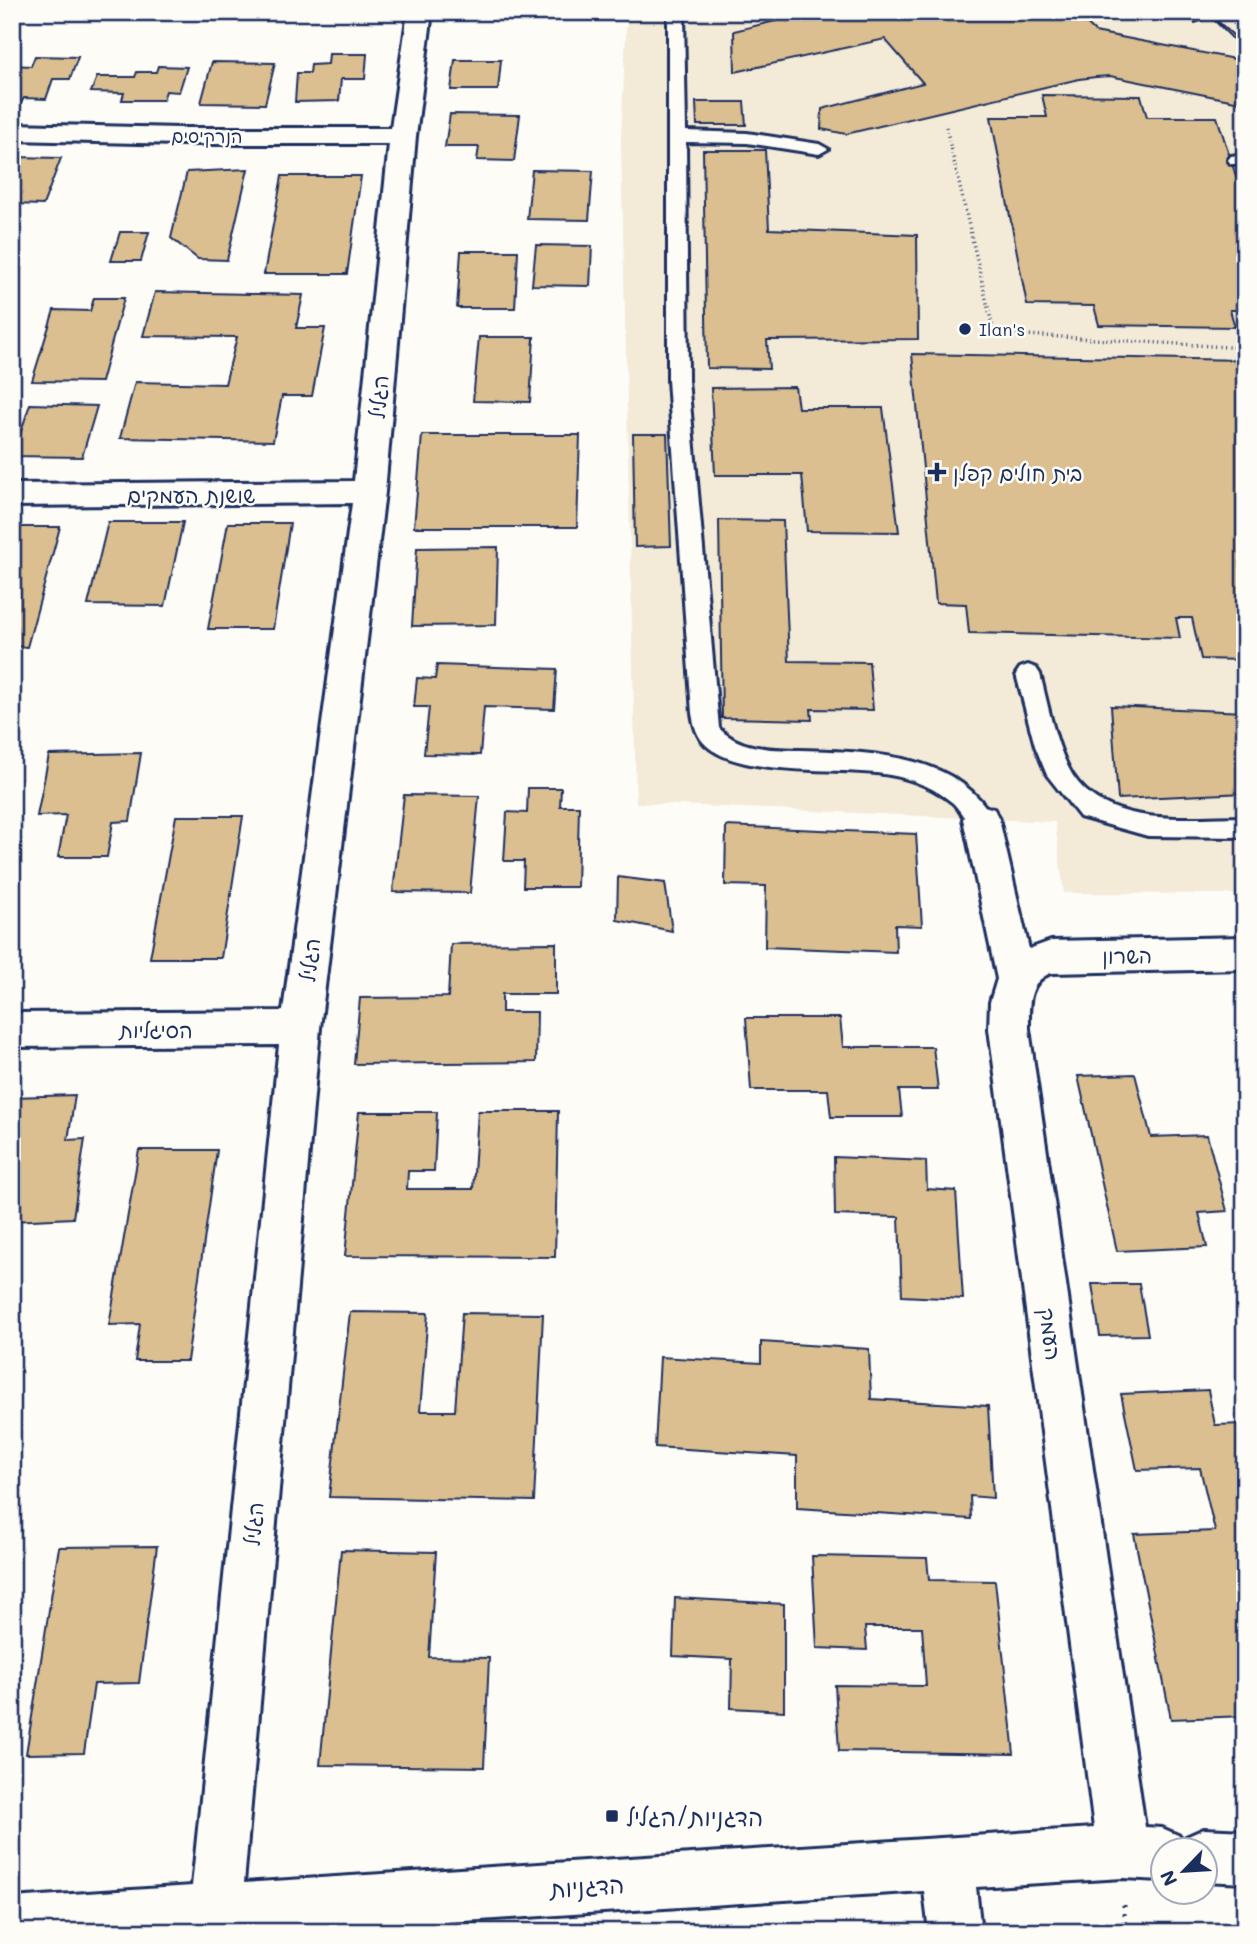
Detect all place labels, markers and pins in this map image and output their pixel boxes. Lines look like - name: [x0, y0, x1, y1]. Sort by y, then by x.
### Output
- place label: Ilan's: [979, 317, 1025, 341]
- marker: Ilan's: [957, 321, 973, 337]
- place label: בית חולים קפלן: [953, 459, 1082, 487]
- marker: בית חולים קפלן: [927, 462, 947, 482]
- place label: הדגניות/הגליל: [626, 1801, 763, 1832]
- marker: הדגניות/הגליל: [604, 1808, 620, 1824]

